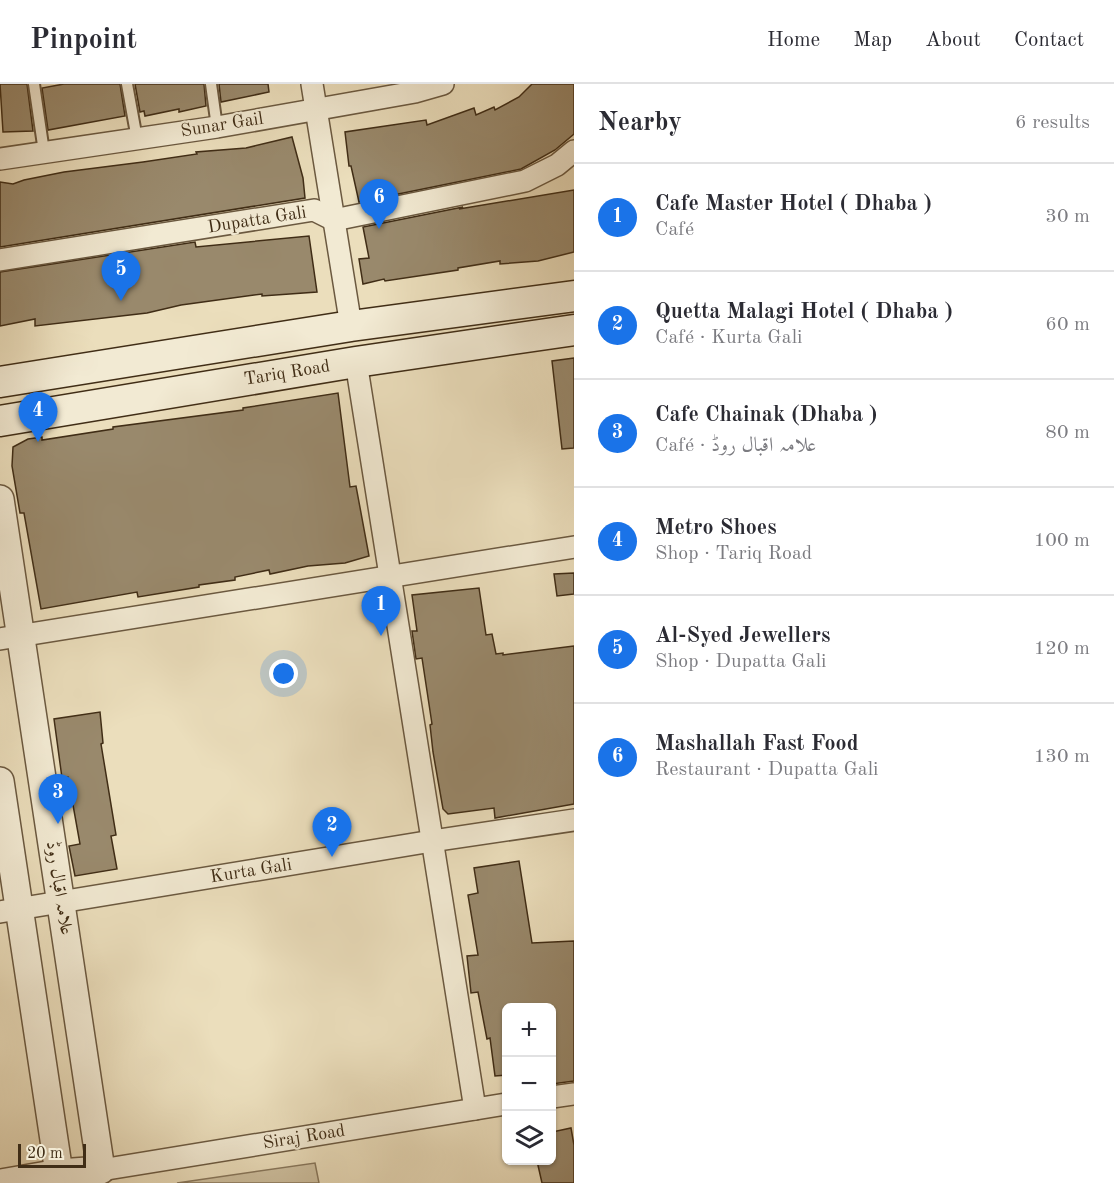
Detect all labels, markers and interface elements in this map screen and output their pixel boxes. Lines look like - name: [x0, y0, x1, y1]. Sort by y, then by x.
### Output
- text: Pinpoint: [30, 27, 137, 55]
- text: Home: [767, 30, 820, 51]
- text: Map: [853, 30, 892, 51]
- text: About: [925, 30, 981, 51]
- text: Contact: [1014, 30, 1084, 51]
- street label: Sunar Gail: [179, 110, 265, 140]
- text: Nearby: [598, 110, 682, 136]
- text: 6 results: [1015, 113, 1090, 133]
- pin: 6: [360, 180, 398, 229]
- text: Cafe Master Hotel ( Dhaba ): [655, 193, 932, 215]
- street label: Dupatta Gali: [206, 203, 308, 237]
- text: 1: [612, 207, 623, 227]
- text: 30 m: [1045, 207, 1090, 227]
- text: Café: [655, 220, 694, 240]
- pin: 5: [102, 252, 140, 301]
- text: Quetta Malagi Hotel ( Dhaba ): [655, 301, 953, 323]
- text: 2: [612, 315, 623, 335]
- text: 60 m: [1045, 315, 1090, 335]
- text: Café · Kurta Gali: [655, 328, 802, 348]
- street label: Tariq Road: [243, 357, 331, 389]
- pin: 4: [18, 392, 57, 442]
- text: Cafe Chainak (Dhaba ): [655, 404, 877, 426]
- text: 3: [612, 423, 623, 443]
- text: 80 m: [1045, 423, 1090, 443]
- text: Café · علامہ اقبال روڈ: [655, 436, 816, 456]
- text: Metro Shoes: [655, 517, 777, 539]
- text: 4: [612, 531, 623, 551]
- text: 100 m: [1034, 531, 1090, 551]
- text: Shop · Tariq Road: [655, 544, 812, 564]
- pin: 1: [362, 586, 400, 636]
- text: Al-Syed Jewellers: [655, 625, 830, 647]
- text: 5: [612, 639, 623, 659]
- text: 120 m: [1034, 639, 1090, 659]
- text: Shop · Dupatta Gali: [655, 652, 826, 672]
- your location: [269, 659, 298, 688]
- text: Mashallah Fast Food: [655, 733, 859, 755]
- text: 6: [612, 747, 623, 767]
- text: 130 m: [1034, 747, 1090, 767]
- text: Restaurant · Dupatta Gali: [655, 760, 879, 780]
- pin: 3: [38, 774, 78, 824]
- pin: 2: [312, 808, 352, 857]
- street label: علامہ اقبال روڈ: [42, 839, 77, 936]
- street label: Kurta Gali: [209, 856, 293, 886]
- map controls: [502, 1003, 556, 1165]
- button: +: [502, 1003, 556, 1057]
- button: −: [502, 1057, 556, 1111]
- button: layers: [502, 1111, 556, 1165]
- street label: Siraj Road: [262, 1122, 346, 1152]
- scale bar: [18, 1141, 86, 1168]
- text: 20 m: [27, 1146, 63, 1162]

